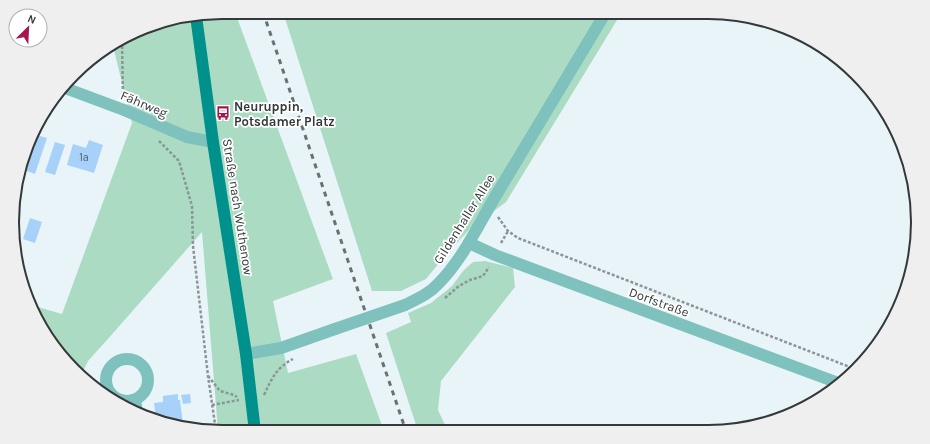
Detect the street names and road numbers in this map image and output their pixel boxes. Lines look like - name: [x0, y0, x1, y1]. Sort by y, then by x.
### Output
- street label: Fährweg: [118, 87, 170, 121]
- street label: Straße nach Wuthenow: [220, 138, 256, 277]
- street label: Gildenhaller Allee: [430, 171, 498, 267]
- street label: Dorfstraße: [627, 284, 691, 320]

